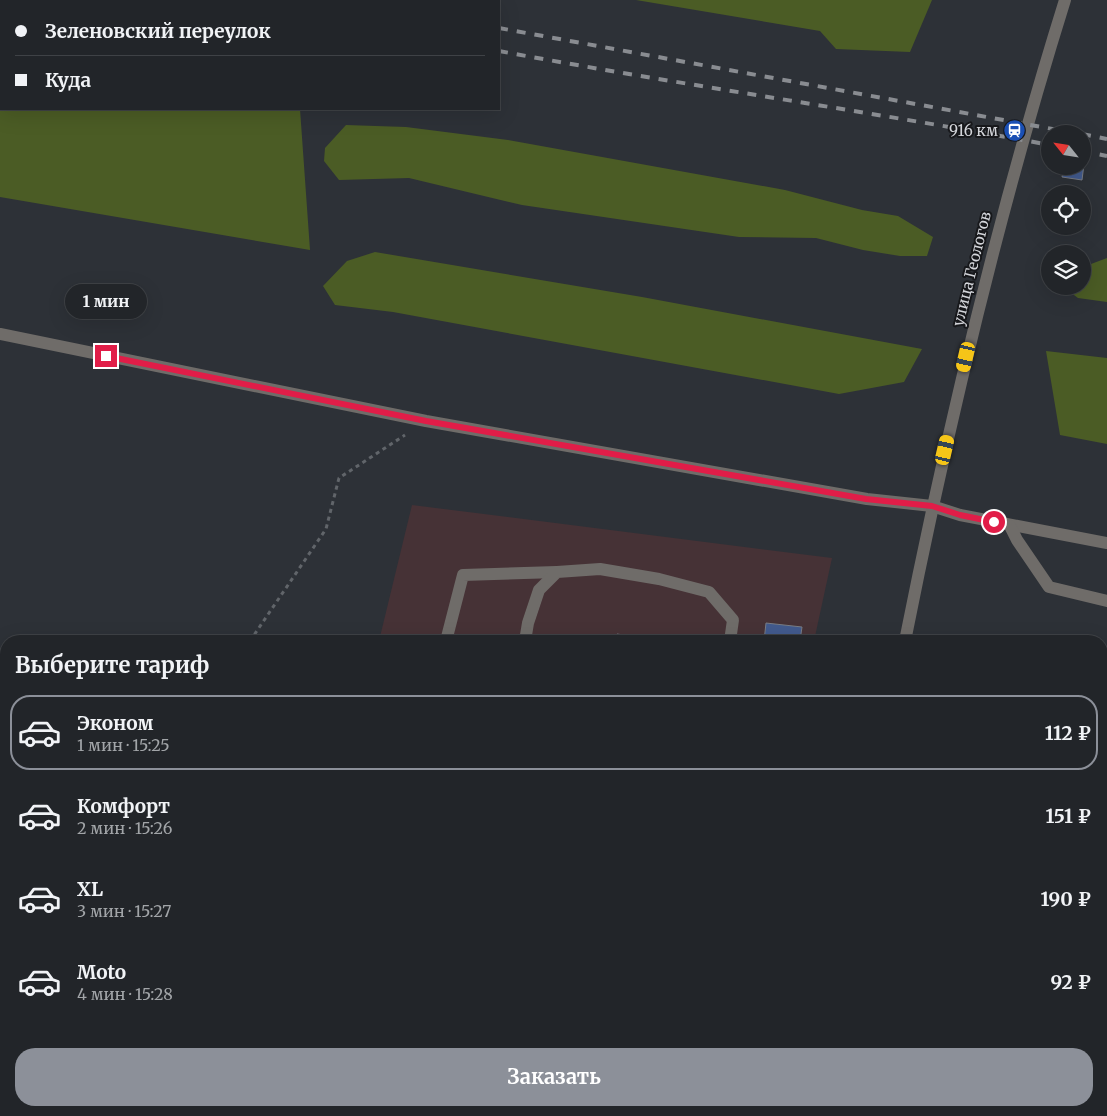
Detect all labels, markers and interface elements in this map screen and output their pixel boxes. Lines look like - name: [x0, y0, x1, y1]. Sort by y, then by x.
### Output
- text: Зеленовский переулок: [45, 19, 271, 43]
- text: Куда: [45, 68, 91, 92]
- station icon: 916 км: [1002, 119, 1026, 143]
- place label: 916 км: [949, 121, 998, 140]
- north arrow: [1041, 125, 1091, 175]
- map controls: [1041, 125, 1091, 295]
- button: locate: [1041, 185, 1091, 235]
- street label: улица Геологов: [948, 209, 995, 328]
- button: layers: [1041, 245, 1091, 295]
- callout: 1 мин: [65, 284, 147, 318]
- text: 1 мин: [82, 291, 130, 311]
- car: [955, 341, 976, 373]
- route end: [95, 345, 117, 367]
- car: [934, 434, 955, 466]
- route start: [983, 511, 1005, 533]
- text: Выберите тариф: [15, 651, 209, 679]
- icon: car: [17, 710, 62, 755]
- text: Эконом: [77, 711, 153, 735]
- text: 112 ₽: [1045, 721, 1091, 745]
- text: 1 мин · 15:25: [77, 735, 170, 755]
- icon: car: [17, 793, 62, 838]
- text: Комфорт: [77, 794, 170, 818]
- text: 151 ₽: [1045, 804, 1091, 828]
- text: 2 мин · 15:26: [77, 818, 172, 838]
- icon: car: [17, 876, 62, 921]
- text: XL: [77, 877, 103, 901]
- text: 190 ₽: [1041, 887, 1091, 911]
- text: 3 мин · 15:27: [77, 901, 171, 921]
- icon: car: [17, 959, 62, 1004]
- text: Moto: [77, 960, 126, 984]
- text: 92 ₽: [1050, 970, 1091, 994]
- text: 4 мин · 15:28: [77, 984, 173, 1004]
- button: Заказать: [15, 1048, 1093, 1106]

